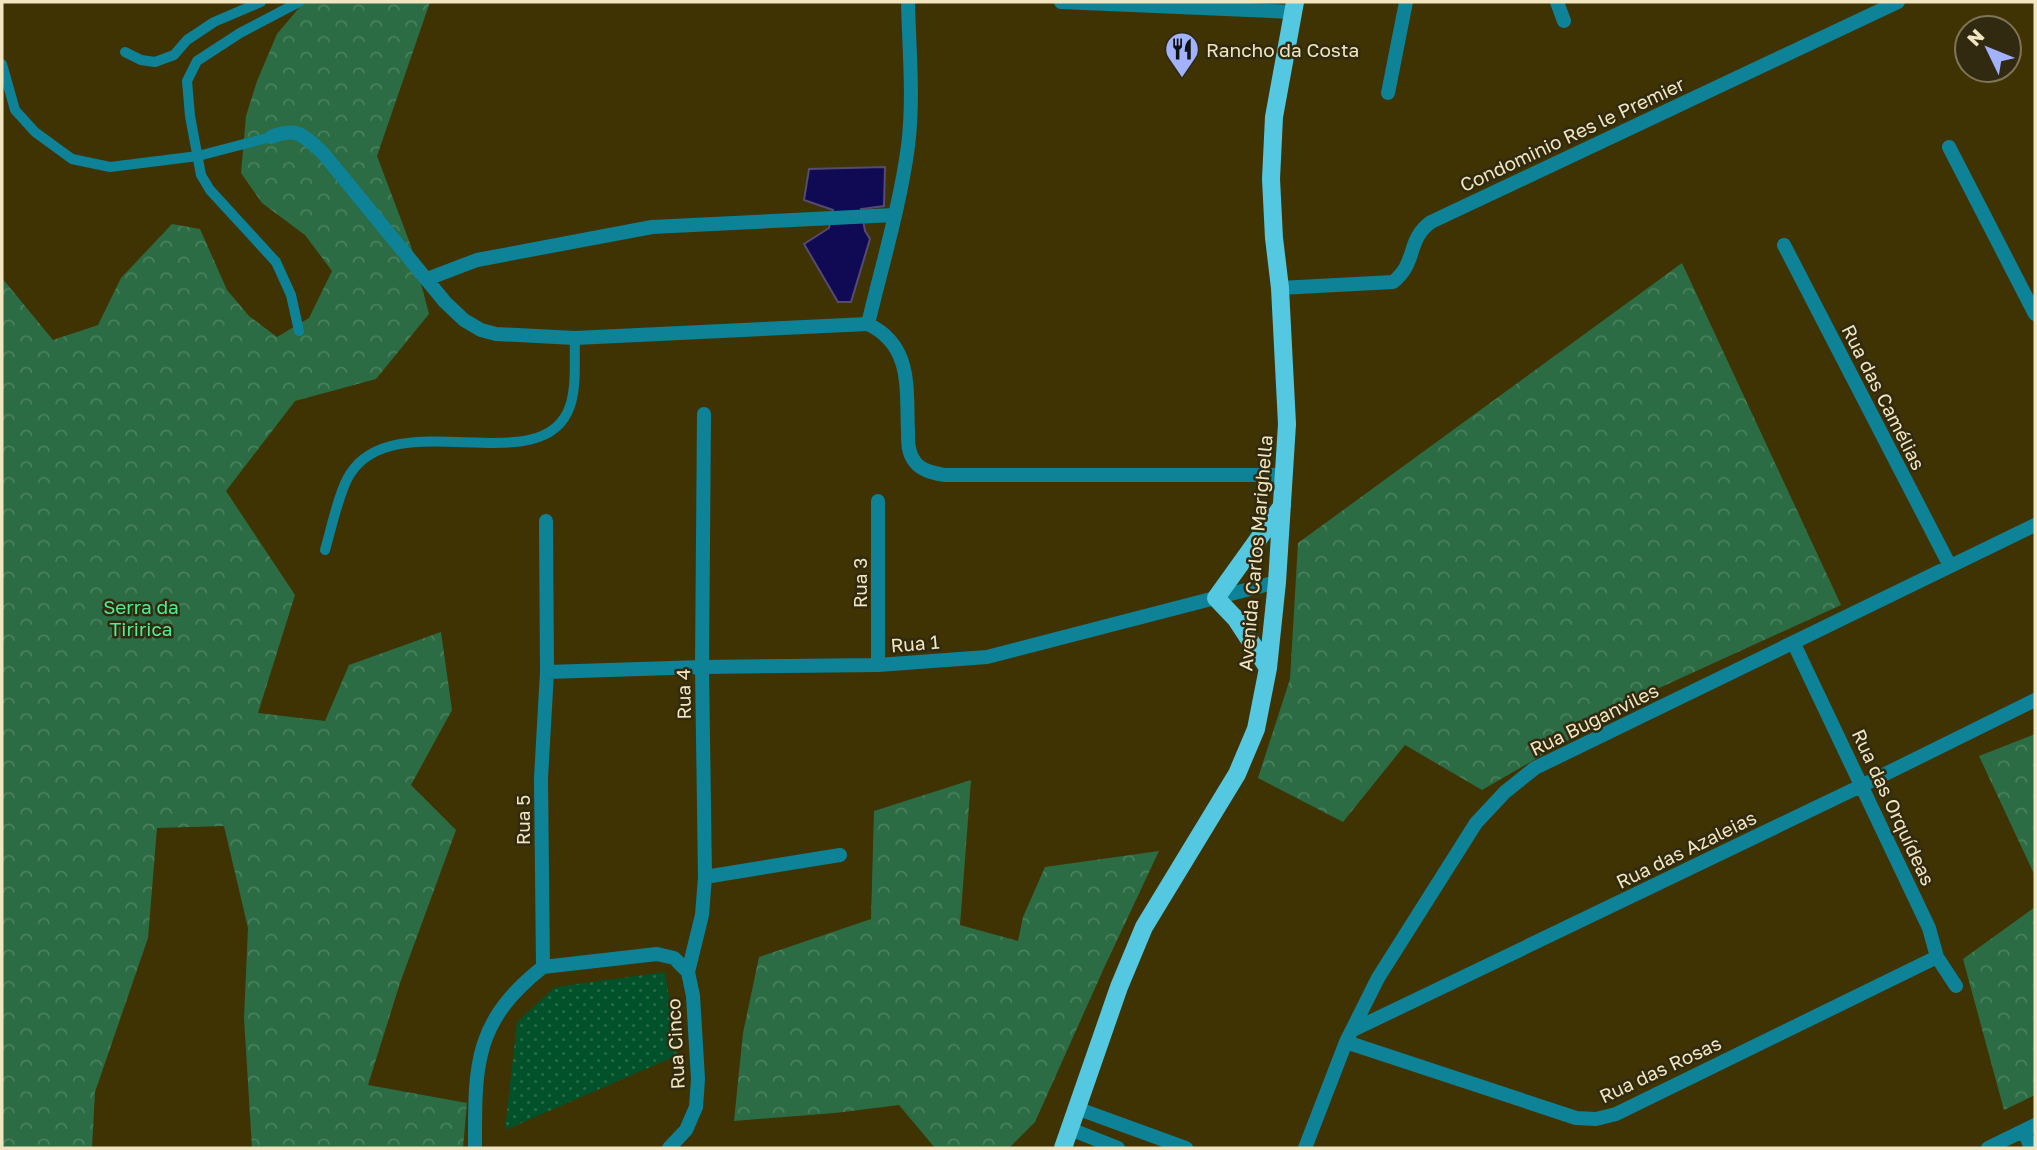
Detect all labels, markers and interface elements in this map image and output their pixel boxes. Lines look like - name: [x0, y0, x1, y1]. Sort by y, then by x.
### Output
- north arrow: [1953, 14, 2023, 84]
- text: N: [1962, 24, 1989, 50]
- restaurant icon: Rancho da Costa: [1163, 30, 1201, 79]
- place label: Rancho da Costa: [1206, 38, 1359, 61]
- street label: Condominio Res le Premier: [1456, 72, 1688, 196]
- street label: Rua das Camélias: [1837, 320, 1931, 474]
- street label: Avenida Carlos Marighella: [1233, 434, 1277, 672]
- street label: Rua 3: [848, 558, 871, 608]
- park label: Serra da Tiririca: [103, 595, 179, 640]
- street label: Rua 1: [890, 629, 940, 657]
- street label: Rua 4: [671, 668, 695, 720]
- street label: Rua Buganviles: [1526, 678, 1662, 760]
- street label: Rua das Orquídeas: [1848, 725, 1940, 889]
- street label: Rua 5: [511, 795, 534, 845]
- street label: Rua das Azaleias: [1612, 805, 1760, 893]
- street label: Rua Cinco: [661, 998, 689, 1090]
- street label: Rua das Rosas: [1595, 1031, 1725, 1107]

